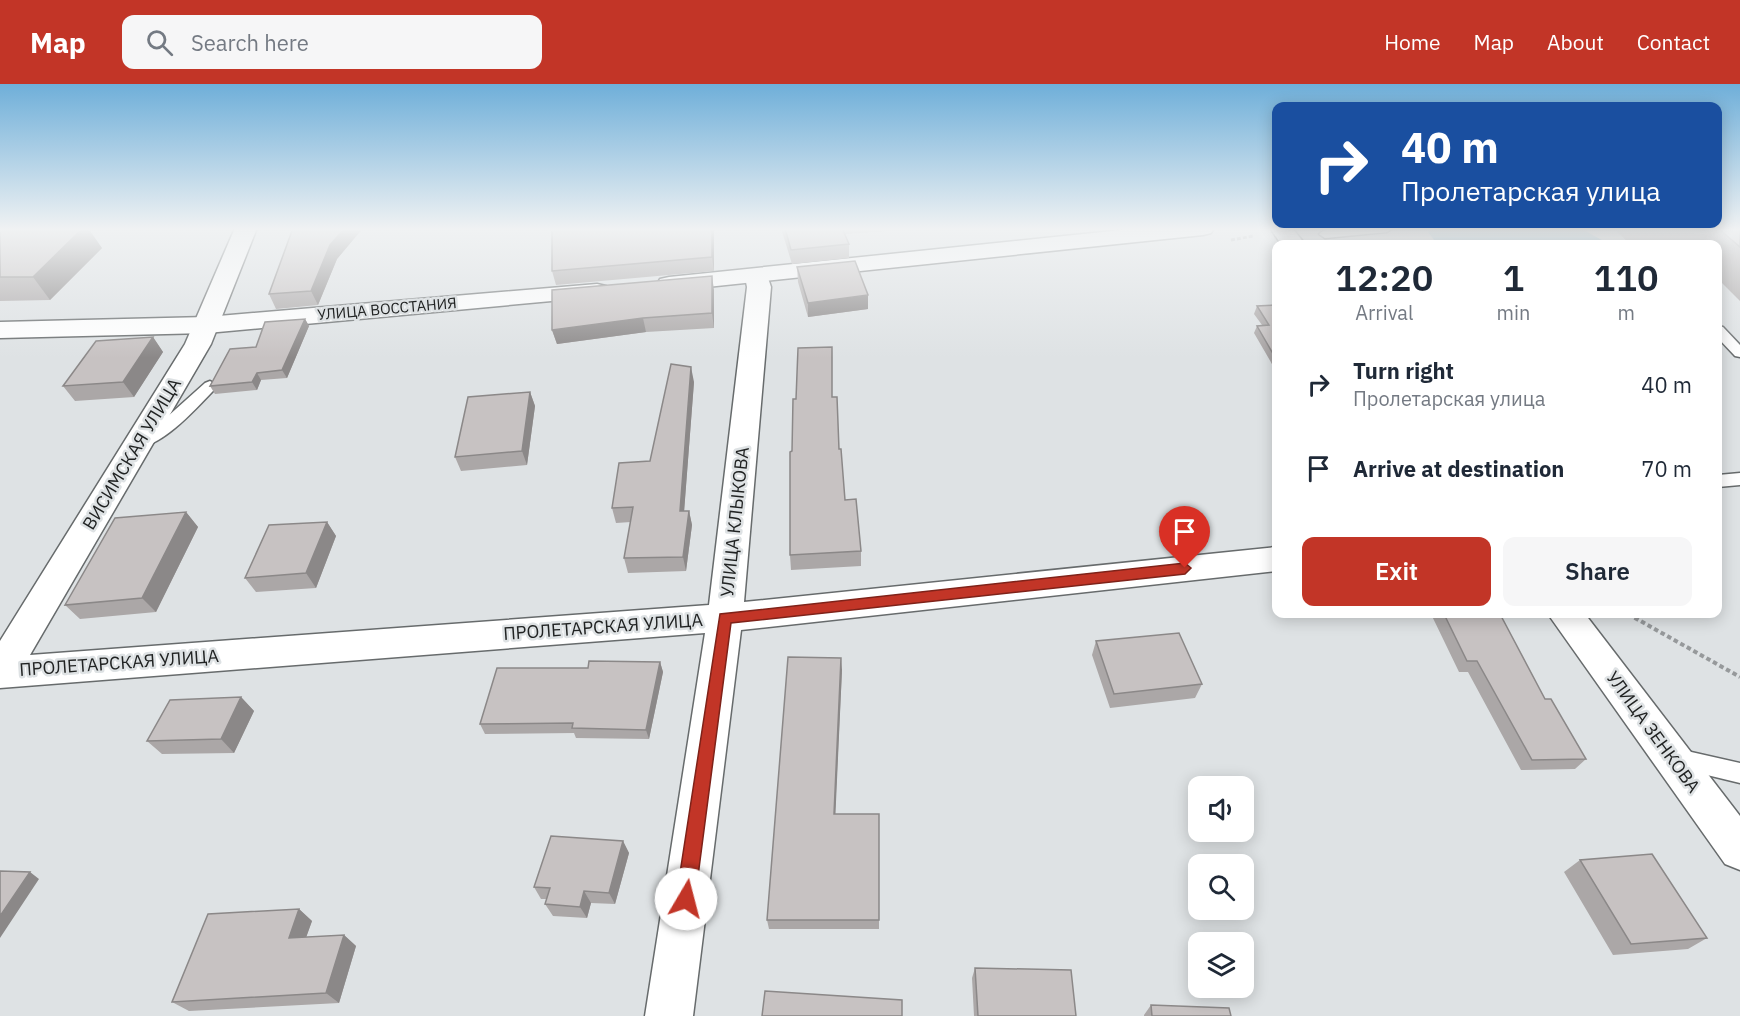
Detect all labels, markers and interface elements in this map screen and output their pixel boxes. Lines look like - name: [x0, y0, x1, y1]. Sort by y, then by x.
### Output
- search box: [122, 15, 542, 69]
- text: Map: [30, 24, 86, 61]
- icon: search: [143, 26, 176, 59]
- text: Search here: [191, 28, 309, 57]
- text: Home: [1384, 28, 1441, 56]
- text: Map: [1474, 28, 1514, 56]
- text: About: [1547, 28, 1604, 56]
- text: Contact: [1637, 28, 1710, 56]
- text: 40 m: [1401, 120, 1499, 175]
- icon: right: [1302, 126, 1380, 204]
- text: Пролетарская улица: [1401, 173, 1661, 208]
- text: 12:20: [1335, 254, 1433, 301]
- text: 1: [1503, 254, 1524, 301]
- text: 110: [1594, 254, 1659, 301]
- street label: УЛИЦА ВОССТАНИЯ: [316, 293, 457, 324]
- text: Arrival: [1355, 299, 1413, 326]
- text: min: [1497, 299, 1530, 326]
- text: m: [1617, 299, 1635, 326]
- text: Turn right: [1353, 356, 1454, 385]
- icon: right: [1302, 368, 1335, 401]
- text: 40 m: [1641, 370, 1692, 399]
- street label: ВИСИМСКАЯ УЛИЦА: [77, 373, 186, 534]
- text: Пролетарская улица: [1353, 385, 1545, 412]
- street label: УЛИЦА КЛЫКОВА: [715, 445, 754, 598]
- icon: arrive: [1302, 452, 1335, 485]
- text: Arrive at destination: [1353, 454, 1564, 483]
- text: 70 m: [1641, 454, 1692, 483]
- pin: [1159, 506, 1210, 568]
- icon: arrive: [1168, 515, 1201, 548]
- button: Exit: [1302, 537, 1491, 606]
- button: Share: [1503, 537, 1692, 606]
- street label: ПРОЛЕТАРСКАЯ УЛИЦА: [502, 608, 704, 645]
- street label: ПРОЛЕТАРСКАЯ УЛИЦА: [18, 644, 220, 681]
- street label: УЛИЦА ЗЕНКОВА: [1601, 666, 1706, 797]
- map controls: [1188, 776, 1254, 998]
- button: sound: [1188, 776, 1254, 842]
- button: search: [1188, 854, 1254, 920]
- position arrow: [654, 867, 718, 931]
- button: layers: [1188, 932, 1254, 998]

